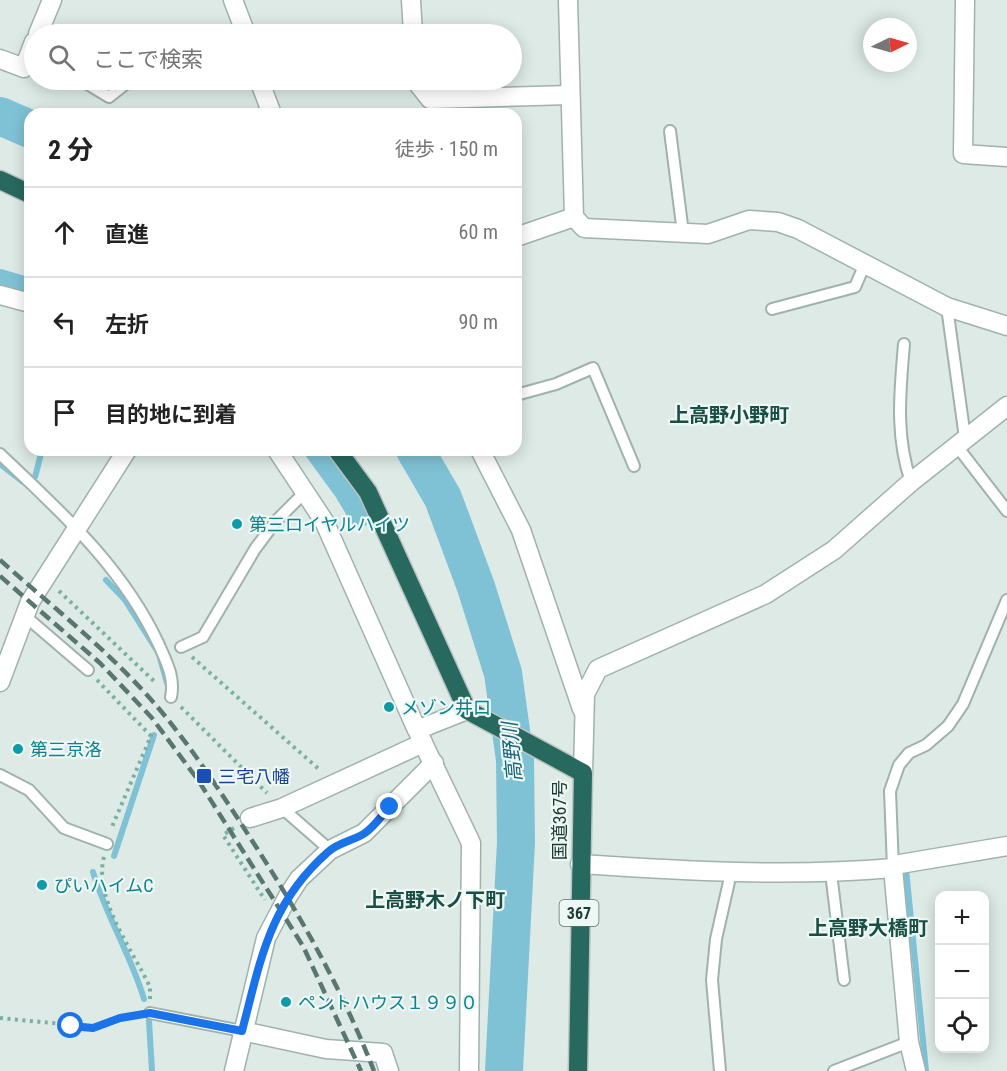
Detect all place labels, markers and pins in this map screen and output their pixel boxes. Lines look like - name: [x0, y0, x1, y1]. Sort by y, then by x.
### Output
- place label: 第三ロイヤルハイツ: [249, 514, 410, 535]
- marker: 第三ロイヤルハイツ: [230, 517, 244, 531]
- place label: メゾン井口: [401, 697, 491, 718]
- marker: メゾン井口: [382, 700, 396, 714]
- place label: 第三京洛: [30, 739, 102, 760]
- marker: 第三京洛: [11, 742, 25, 756]
- place label: 三宅八幡: [218, 766, 290, 787]
- marker: 三宅八幡: [195, 767, 213, 785]
- place label: ぴいハイムC: [54, 875, 153, 896]
- marker: ぴいハイムC: [35, 878, 49, 892]
- place label: ペントハウス１９９０: [298, 992, 478, 1013]
- marker: ペントハウス１９９０: [279, 995, 293, 1009]

